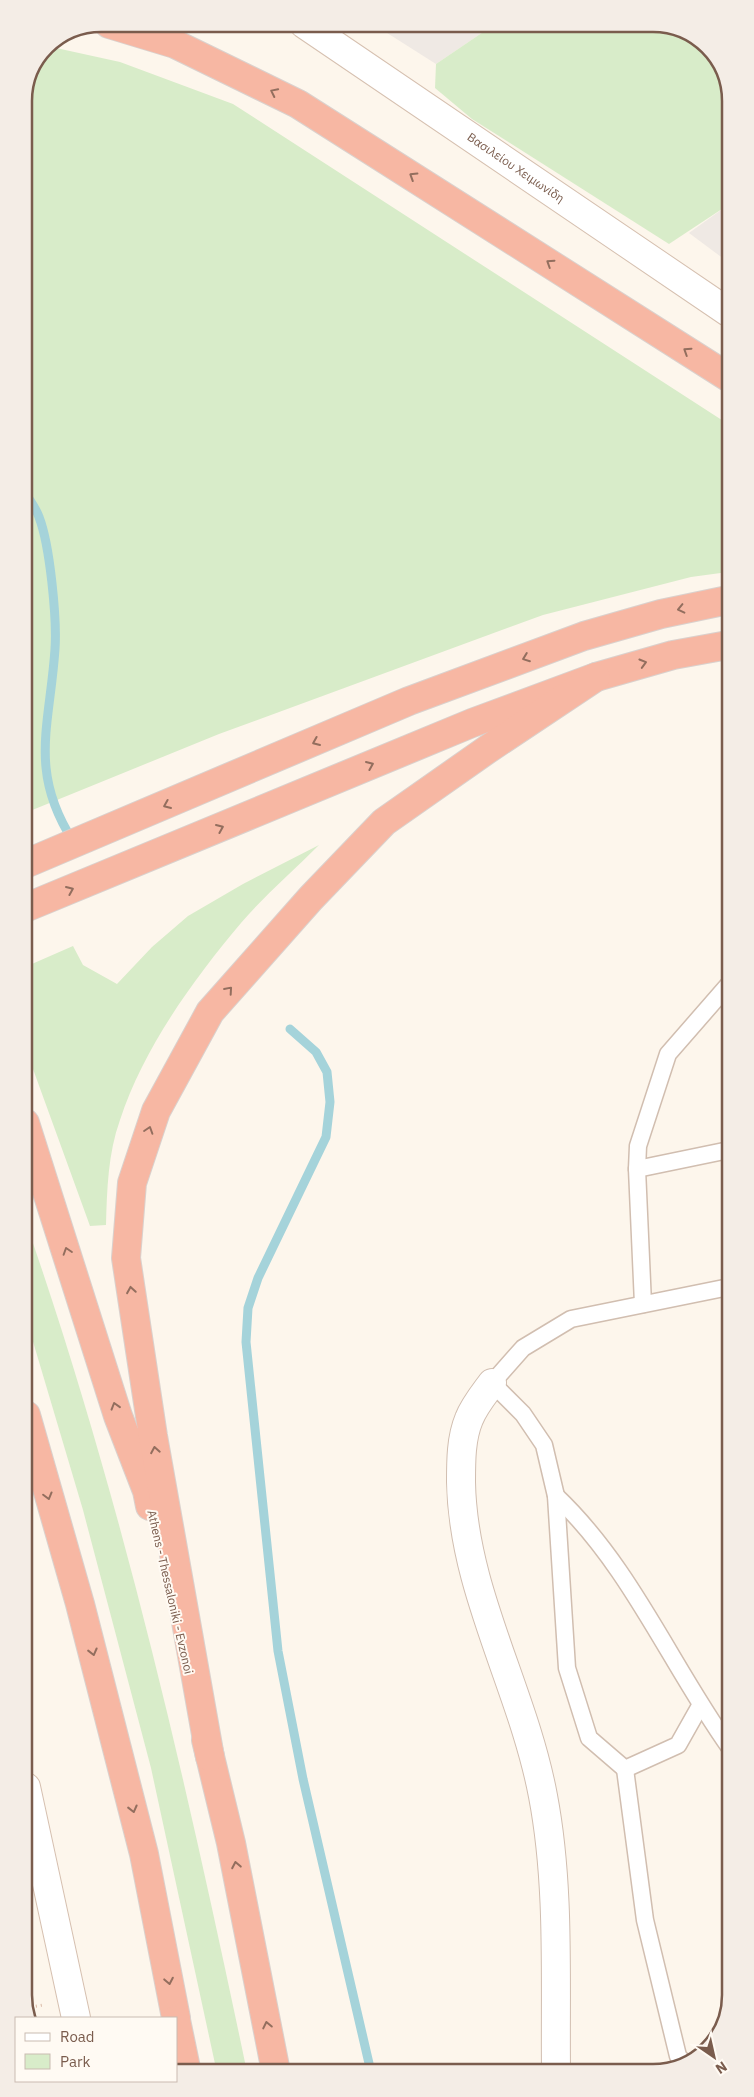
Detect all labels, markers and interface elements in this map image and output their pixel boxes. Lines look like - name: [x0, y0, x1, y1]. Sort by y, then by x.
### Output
- one-way arrow: [270, 88, 279, 98]
- street label: Βασιλείου Χειμωνίδη: [465, 129, 568, 206]
- one-way arrow: [410, 172, 419, 182]
- one-way arrow: [547, 260, 556, 269]
- one-way arrow: [683, 348, 693, 357]
- one-way arrow: [676, 603, 685, 614]
- one-way arrow: [522, 652, 530, 662]
- one-way arrow: [638, 659, 647, 669]
- one-way arrow: [312, 735, 321, 746]
- one-way arrow: [366, 761, 374, 771]
- one-way arrow: [163, 800, 171, 810]
- one-way arrow: [215, 823, 224, 834]
- one-way arrow: [65, 886, 74, 896]
- one-way arrow: [223, 987, 232, 996]
- one-way arrow: [144, 1127, 154, 1135]
- one-way arrow: [63, 1247, 73, 1256]
- one-way arrow: [126, 1285, 136, 1294]
- one-way arrow: [110, 1403, 120, 1411]
- one-way arrow: [151, 1446, 161, 1455]
- one-way arrow: [43, 1491, 53, 1499]
- street label: Athens - Thessaloniki - Evzonoi: [144, 1508, 197, 1675]
- one-way arrow: [87, 1647, 98, 1656]
- one-way arrow: [127, 1805, 138, 1814]
- one-way arrow: [231, 1861, 241, 1869]
- one-way arrow: [163, 1977, 173, 1986]
- legend: [15, 2017, 178, 2082]
- one-way arrow: [262, 2020, 272, 2029]
- text: Road: [60, 2027, 95, 2046]
- north arrow: [689, 2032, 739, 2082]
- text: Park: [60, 2052, 90, 2071]
- text: N: [712, 2057, 731, 2078]

